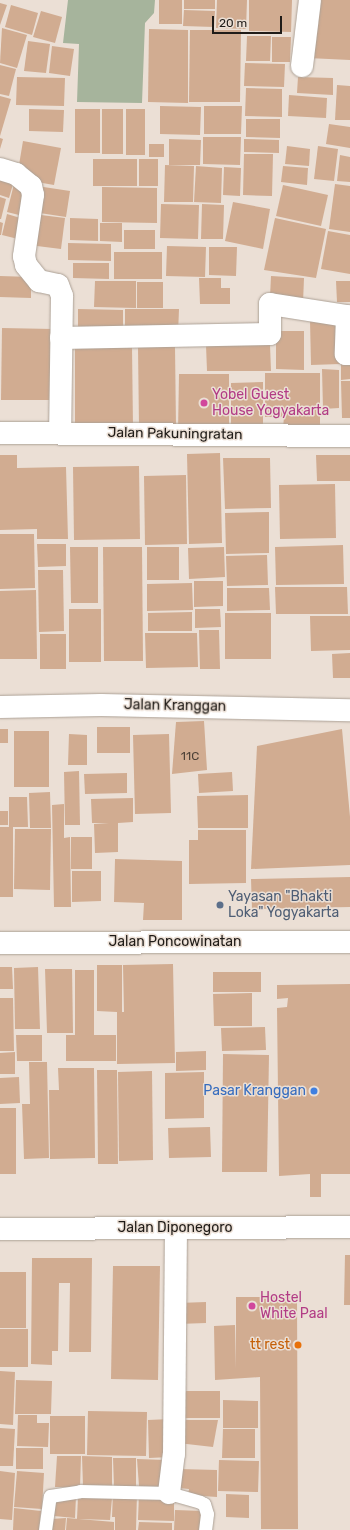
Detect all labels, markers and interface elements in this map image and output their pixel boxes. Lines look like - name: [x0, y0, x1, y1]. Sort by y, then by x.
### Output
- scale bar: [214, 8, 284, 34]
- text: 20 m: [219, 16, 247, 30]
- place label: Yobel Guest House Yogyakarta: [212, 387, 330, 420]
- marker: Yobel Guest House Yogyakarta: [199, 398, 209, 408]
- street label: Jalan Pakuningratan: [107, 424, 243, 444]
- street label: Jalan Kranggan: [124, 697, 226, 715]
- house number: 11C: [181, 750, 199, 764]
- place label: Yayasan "Bhakti Loka" Yogyakarta: [228, 889, 340, 922]
- marker: Yayasan "Bhakti Loka" Yogyakarta: [215, 900, 225, 910]
- street label: Jalan Poncowinatan: [108, 934, 242, 950]
- place label: Pasar Kranggan: [203, 1083, 306, 1099]
- marker: Pasar Kranggan: [309, 1086, 319, 1096]
- street label: Jalan Diponegoro: [118, 1220, 232, 1236]
- place label: Hostel White Paal: [260, 1290, 328, 1322]
- marker: Hostel White Paal: [247, 1301, 257, 1311]
- place label: tt rest: [250, 1337, 290, 1353]
- marker: tt rest: [293, 1340, 303, 1350]

